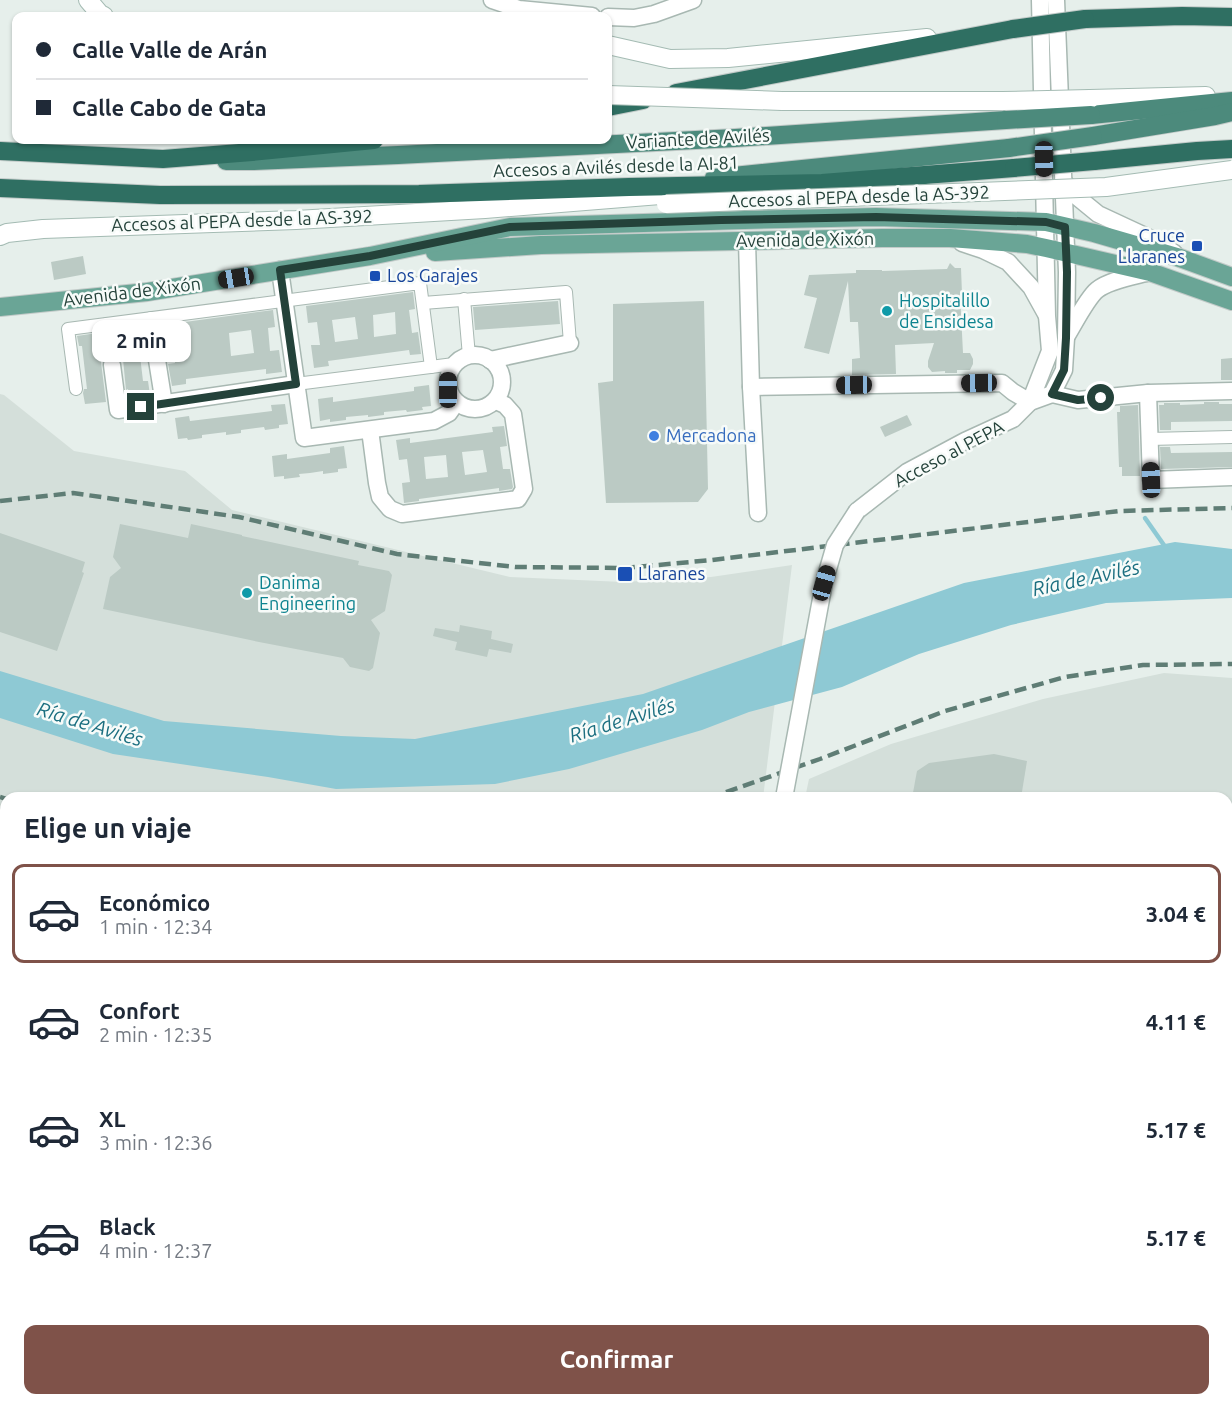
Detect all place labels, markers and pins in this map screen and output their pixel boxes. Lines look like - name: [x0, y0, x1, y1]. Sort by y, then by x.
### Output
- place label: Cruce Llaranes: [1118, 225, 1185, 266]
- marker: Cruce Llaranes: [1190, 239, 1204, 253]
- place label: Los Garajes: [387, 265, 478, 285]
- marker: Los Garajes: [368, 269, 382, 283]
- place label: Hospitalillo de Ensidesa: [899, 290, 994, 331]
- marker: Hospitalillo de Ensidesa: [880, 304, 894, 318]
- place label: Mercadona: [666, 425, 757, 445]
- marker: Mercadona: [647, 429, 661, 443]
- place label: Llaranes: [638, 563, 705, 583]
- marker: Llaranes: [616, 565, 634, 583]
- place label: Danima Engineering: [259, 572, 356, 613]
- marker: Danima Engineering: [240, 586, 254, 600]

